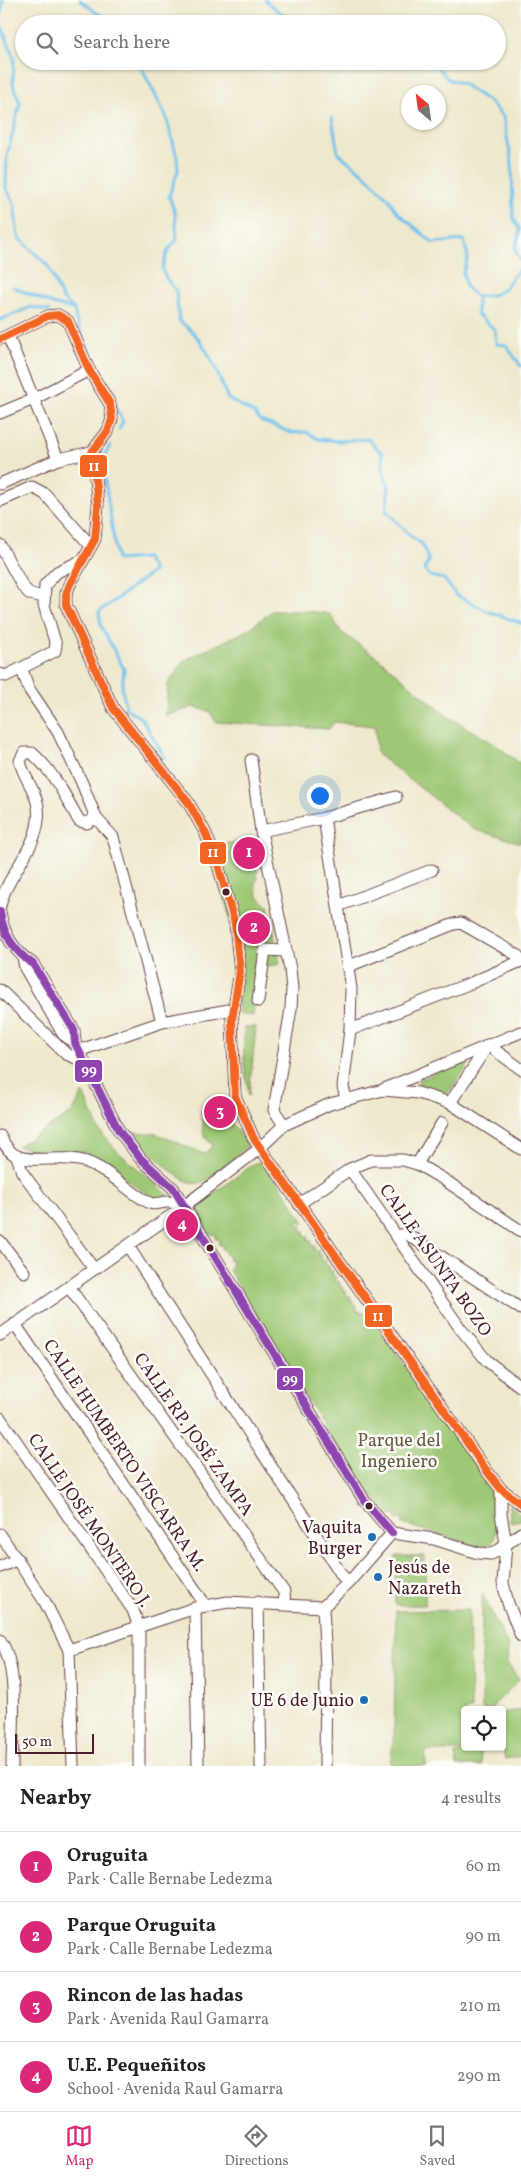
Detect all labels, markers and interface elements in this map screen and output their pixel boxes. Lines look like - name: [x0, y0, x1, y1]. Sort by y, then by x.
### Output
- search box: [15, 15, 506, 70]
- icon: search: [33, 29, 61, 57]
- text: Search here: [73, 30, 170, 56]
- north arrow: [401, 85, 446, 130]
- line badge: 11: [79, 454, 108, 478]
- text: 11: [88, 458, 100, 477]
- your location: [307, 783, 333, 809]
- pin: 1: [233, 834, 265, 872]
- line badge: 11: [199, 841, 227, 865]
- text: 11: [207, 844, 219, 863]
- unlabelled marker: [221, 887, 231, 897]
- pin: 2: [238, 909, 270, 947]
- line badge: 99: [74, 1059, 103, 1083]
- text: 99: [81, 1062, 97, 1081]
- pin: 3: [204, 1093, 236, 1131]
- street label: CALLE ASUNTA BOZO: [373, 1179, 497, 1342]
- pin: 4: [166, 1206, 198, 1244]
- unlabelled marker: [205, 1243, 215, 1253]
- line badge: 11: [364, 1304, 393, 1328]
- text: 11: [372, 1308, 384, 1327]
- street label: CALLE HUMBERTO VISCARRA M.: [36, 1335, 211, 1577]
- street label: CALLE RP. JOSÉ ZAMPA: [127, 1348, 259, 1522]
- line badge: 99: [276, 1367, 304, 1391]
- text: 99: [282, 1371, 298, 1390]
- street label: CALLE JOSÉ MONTERO J.: [21, 1429, 156, 1613]
- park label: Parque del Ingeniero: [357, 1429, 441, 1475]
- unlabelled marker: [364, 1501, 374, 1511]
- place label: Vaquita Burger: [302, 1516, 362, 1562]
- marker: Vaquita Burger: [366, 1531, 378, 1543]
- place label: Jesús de Nazareth: [388, 1556, 462, 1602]
- marker: Jesús de Nazareth: [372, 1571, 384, 1583]
- place label: UE 6 de Junio: [251, 1689, 354, 1714]
- marker: UE 6 de Junio: [358, 1694, 370, 1706]
- map controls: [461, 1706, 506, 1751]
- button: locate: [461, 1706, 506, 1751]
- scale bar: [15, 1731, 94, 1754]
- text: 50 m: [22, 1733, 52, 1752]
- text: Nearby: [20, 1784, 91, 1813]
- text: 4 results: [441, 1788, 501, 1810]
- text: Oruguita: [67, 1843, 148, 1869]
- text: 1: [33, 1856, 39, 1878]
- text: 60 m: [466, 1856, 501, 1878]
- text: Park · Calle Bernabe Ledezma: [67, 1869, 273, 1891]
- text: Parque Oruguita: [67, 1913, 216, 1939]
- text: 2: [32, 1926, 40, 1948]
- text: 90 m: [465, 1926, 501, 1948]
- text: Park · Calle Bernabe Ledezma: [67, 1939, 273, 1961]
- text: Rincon de las hadas: [67, 1983, 243, 2009]
- text: 3: [32, 1996, 40, 2018]
- text: 210 m: [459, 1996, 501, 2018]
- text: Park · Avenida Raul Gamarra: [67, 2009, 269, 2031]
- text: U.E. Pequeñitos: [67, 2053, 206, 2079]
- text: 4: [31, 2066, 41, 2088]
- text: 290 m: [457, 2066, 501, 2088]
- text: School · Avenida Raul Gamarra: [67, 2079, 283, 2101]
- tab: Map: [65, 2122, 93, 2171]
- tab: Directions: [224, 2122, 289, 2171]
- tab: Saved: [419, 2122, 456, 2171]

